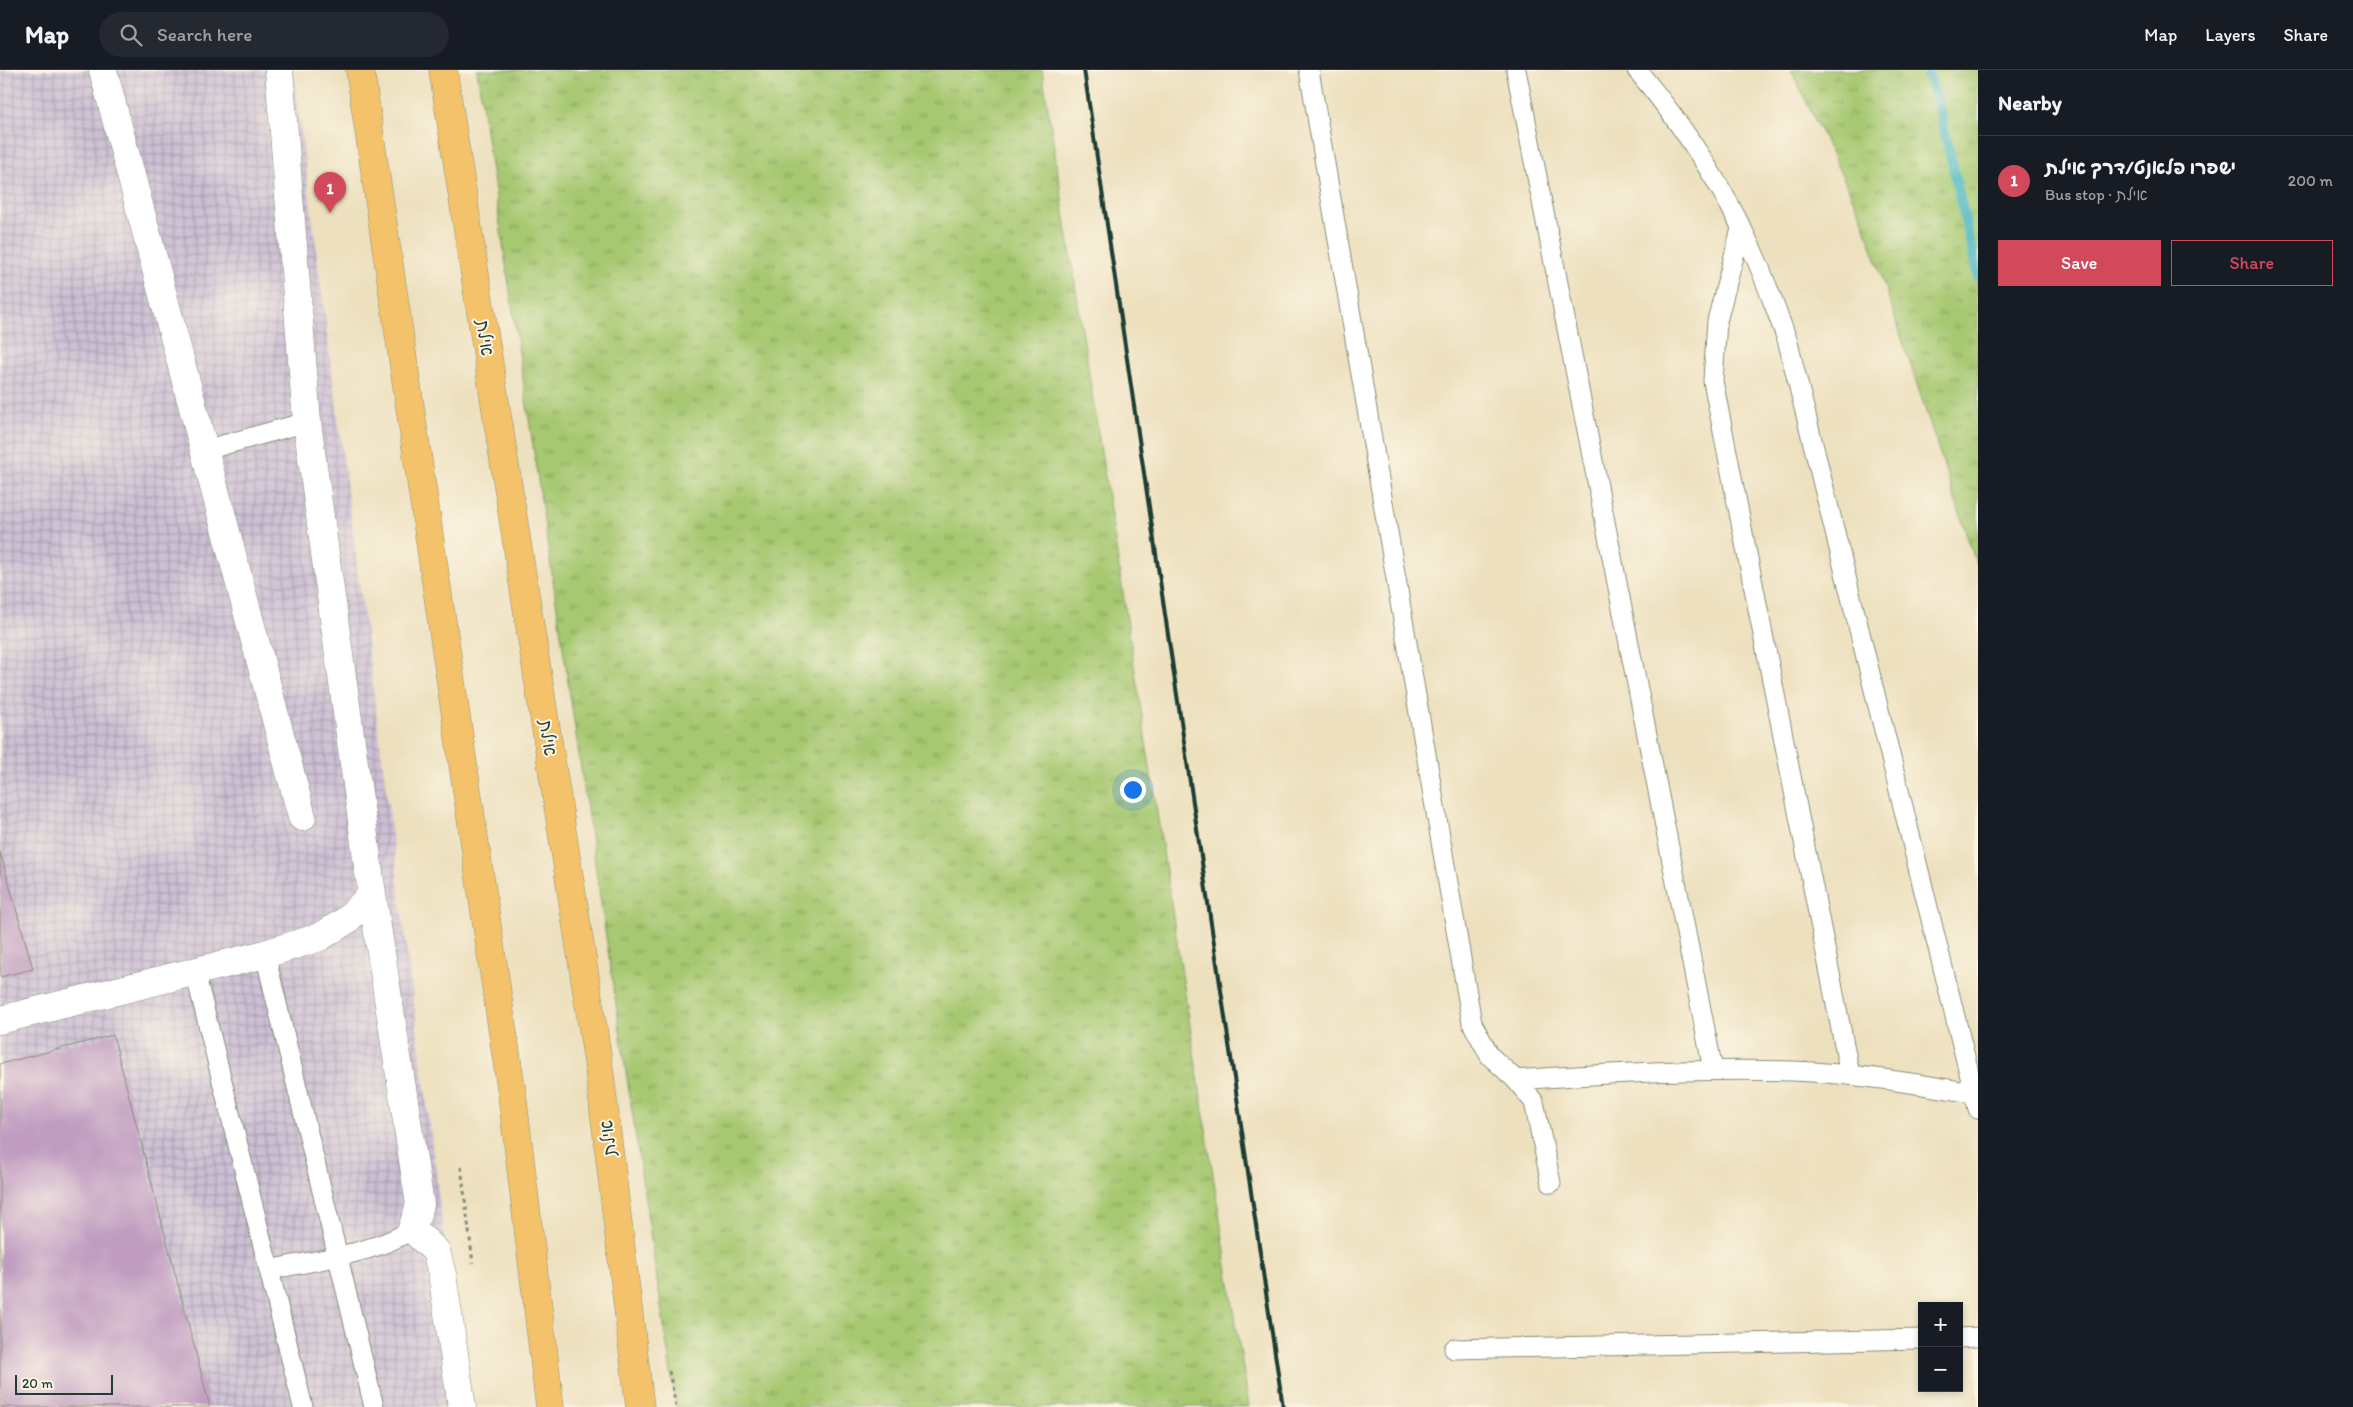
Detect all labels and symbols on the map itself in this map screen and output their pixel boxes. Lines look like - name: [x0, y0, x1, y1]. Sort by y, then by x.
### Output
- pin: 1: [314, 172, 346, 213]
- street label: אילת: [471, 317, 499, 358]
- street label: אילת: [534, 717, 562, 758]
- your location: [1120, 777, 1146, 803]
- street label: אילת: [595, 1119, 621, 1158]
- scale bar: [15, 1372, 112, 1395]

